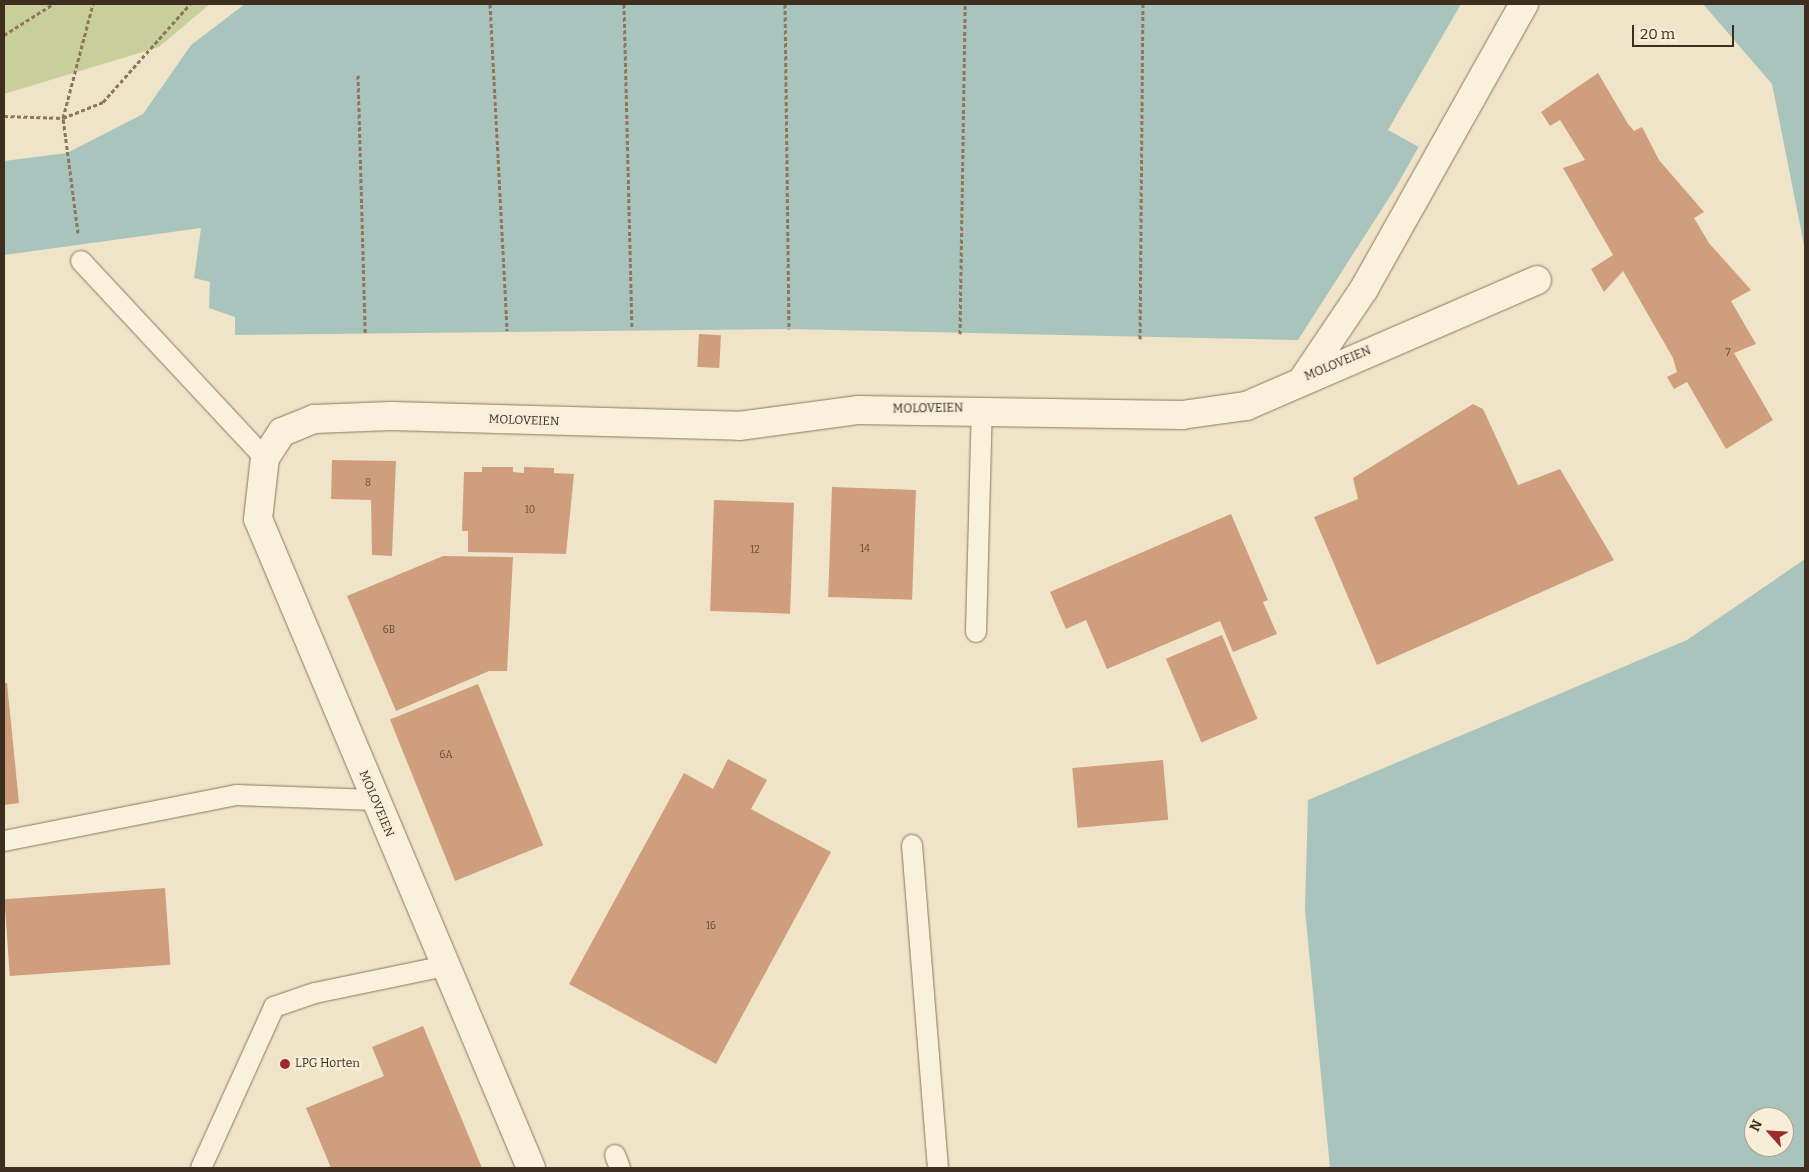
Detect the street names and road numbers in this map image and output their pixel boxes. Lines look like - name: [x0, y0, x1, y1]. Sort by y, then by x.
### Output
- street label: MOLOVEIEN: [1303, 344, 1373, 384]
- street label: MOLOVEIEN: [892, 401, 964, 417]
- street label: MOLOVEIEN: [488, 413, 560, 429]
- street label: MOLOVEIEN: [356, 769, 396, 839]

